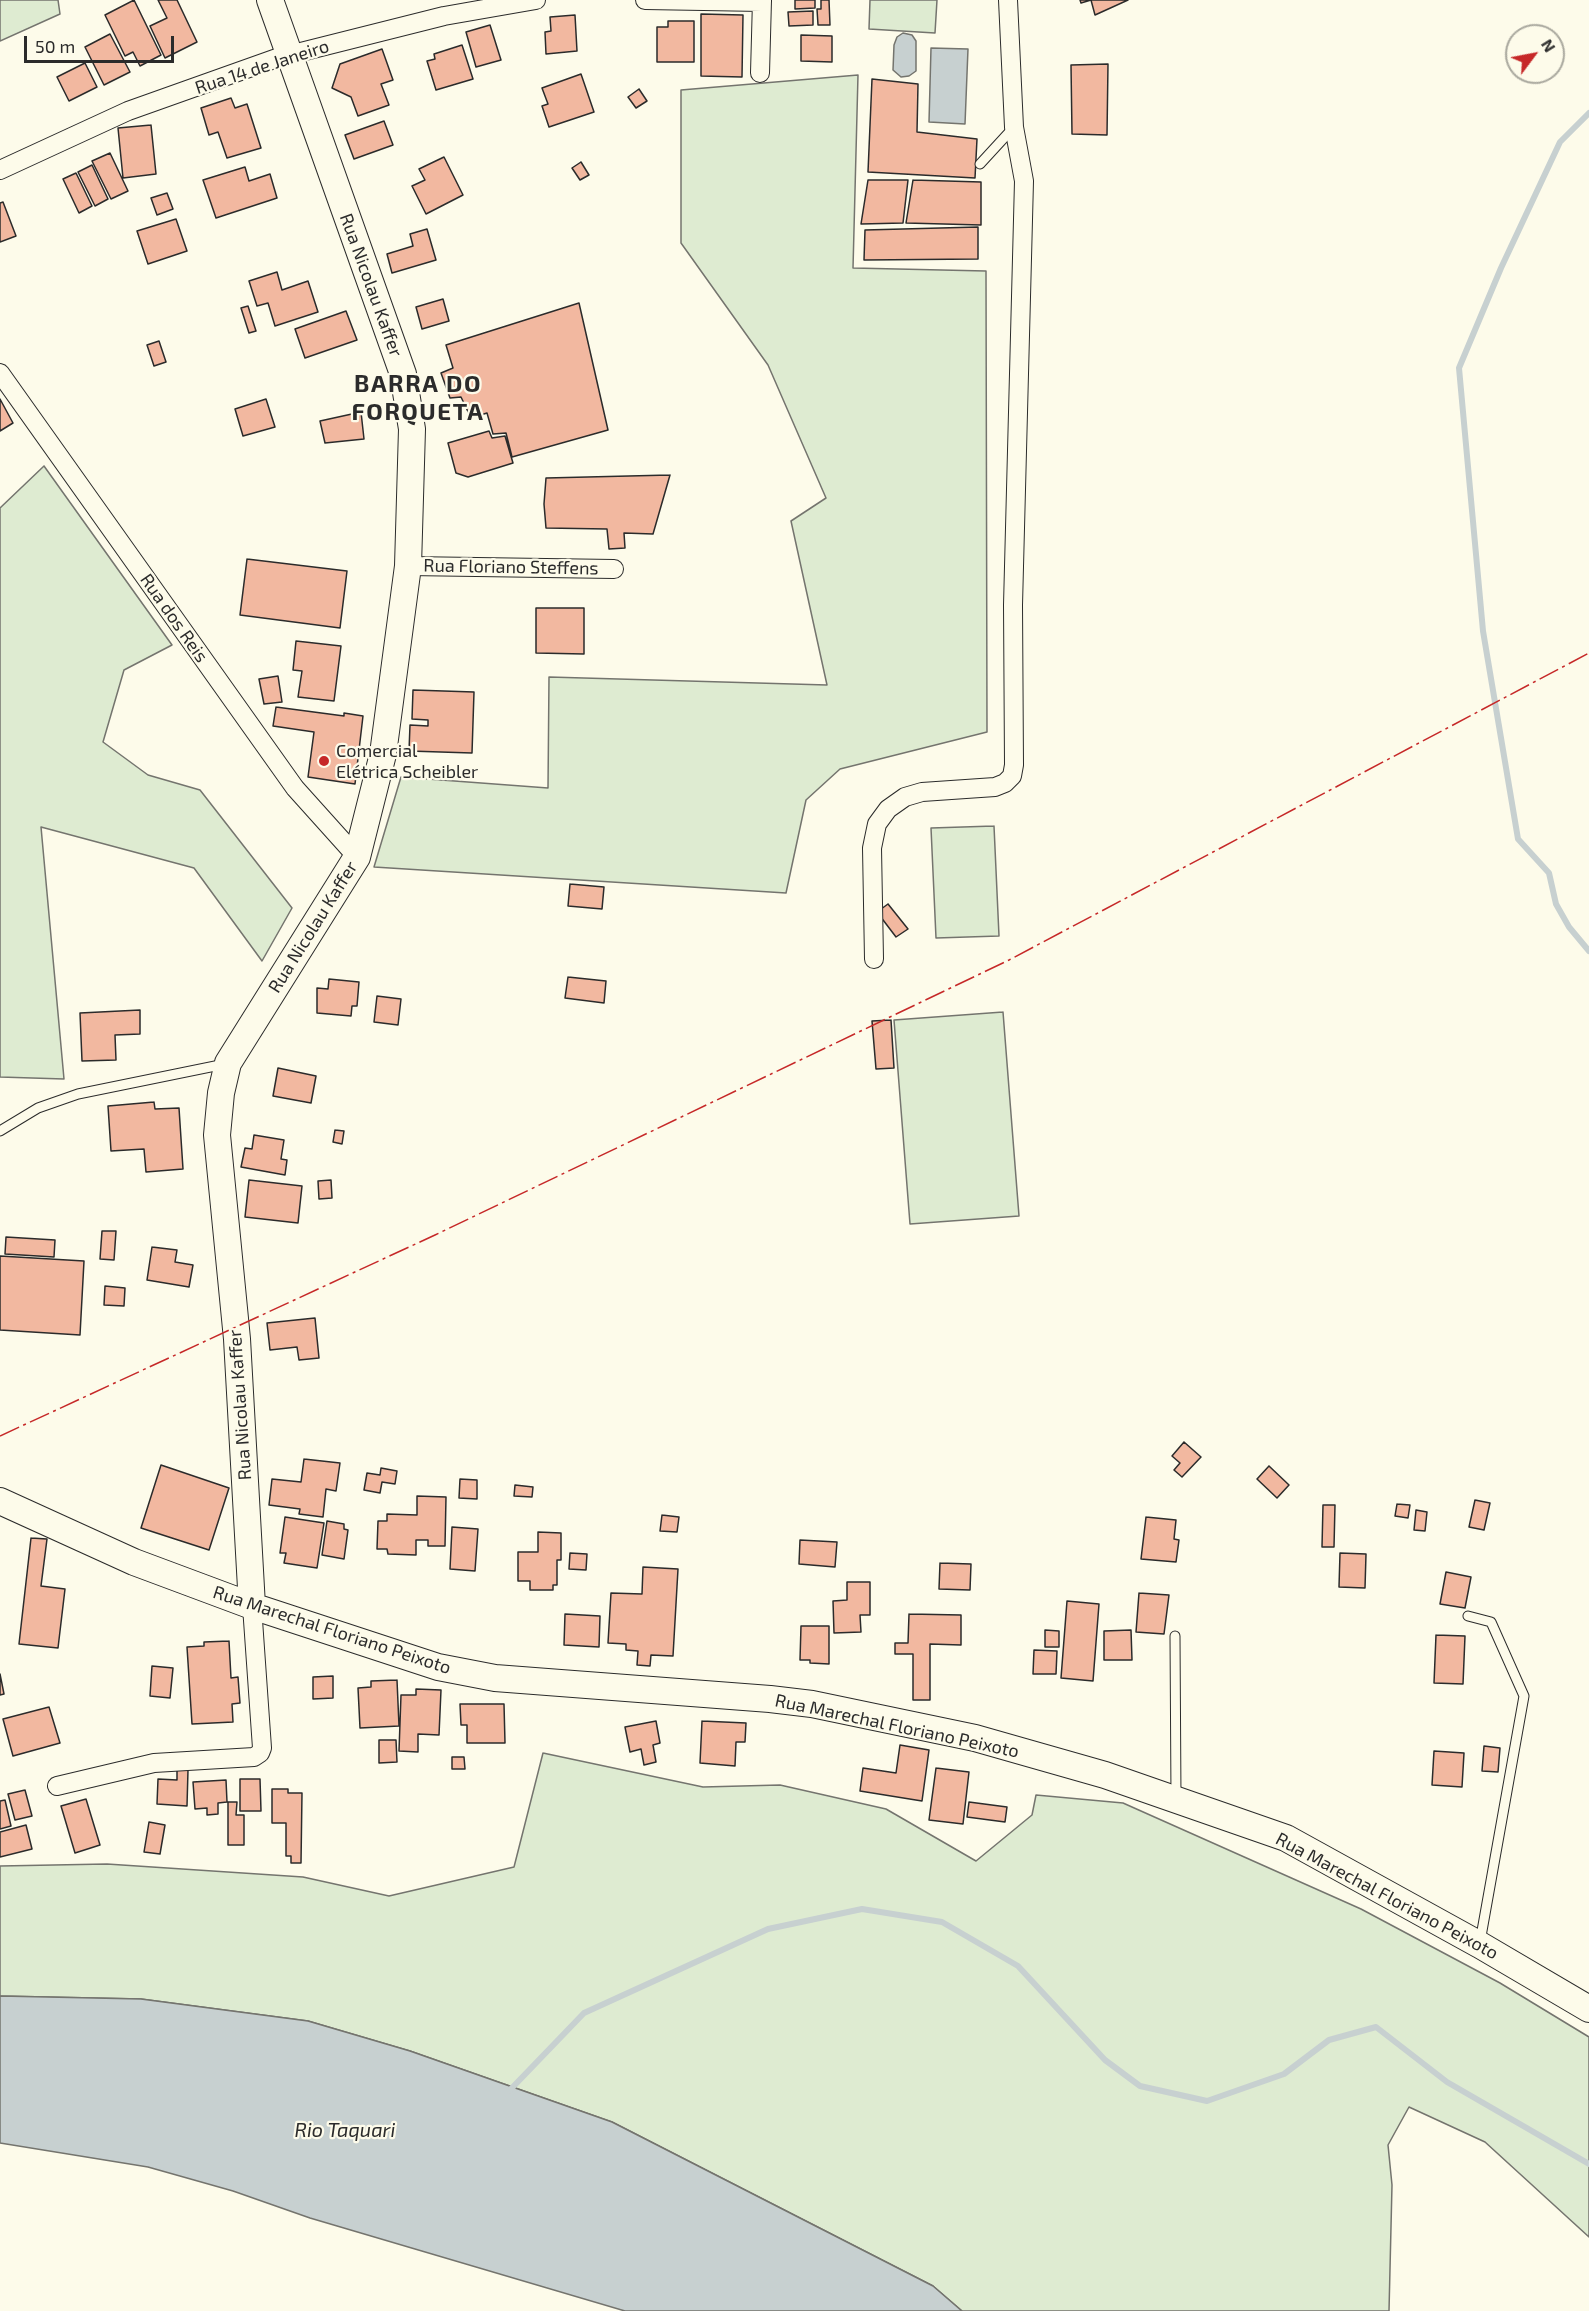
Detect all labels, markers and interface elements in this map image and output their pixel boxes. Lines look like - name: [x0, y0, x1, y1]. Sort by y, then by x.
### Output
- scale bar: [27, 24, 177, 62]
- north arrow: [1505, 24, 1565, 84]
- text: 50 m: [35, 35, 75, 57]
- street label: Rua 14 de Janeiro: [192, 35, 332, 99]
- text: N: [1538, 35, 1560, 55]
- street label: Rua Nicolau Kaffer: [335, 210, 407, 360]
- district label: BARRA DO FORQUETA: [352, 370, 484, 426]
- street label: Rua Floriano Steffens: [423, 555, 599, 579]
- street label: Rua dos Reis: [136, 570, 212, 666]
- place label: Comercial Elétrica Scheibler: [336, 740, 478, 783]
- marker: Comercial Elétrica Scheibler: [317, 754, 331, 768]
- street label: Rua Nicolau Kaffer: [264, 857, 362, 997]
- street label: Rua Nicolau Kaffer: [224, 1329, 256, 1481]
- street label: Rua Marechal Floriano Peixoto: [210, 1581, 454, 1679]
- street label: Rua Marechal Floriano Peixoto: [773, 1690, 1021, 1762]
- street label: Rua Marechal Floriano Peixoto: [1272, 1828, 1502, 1964]
- water label: Rio Taquari: [295, 2118, 395, 2142]

